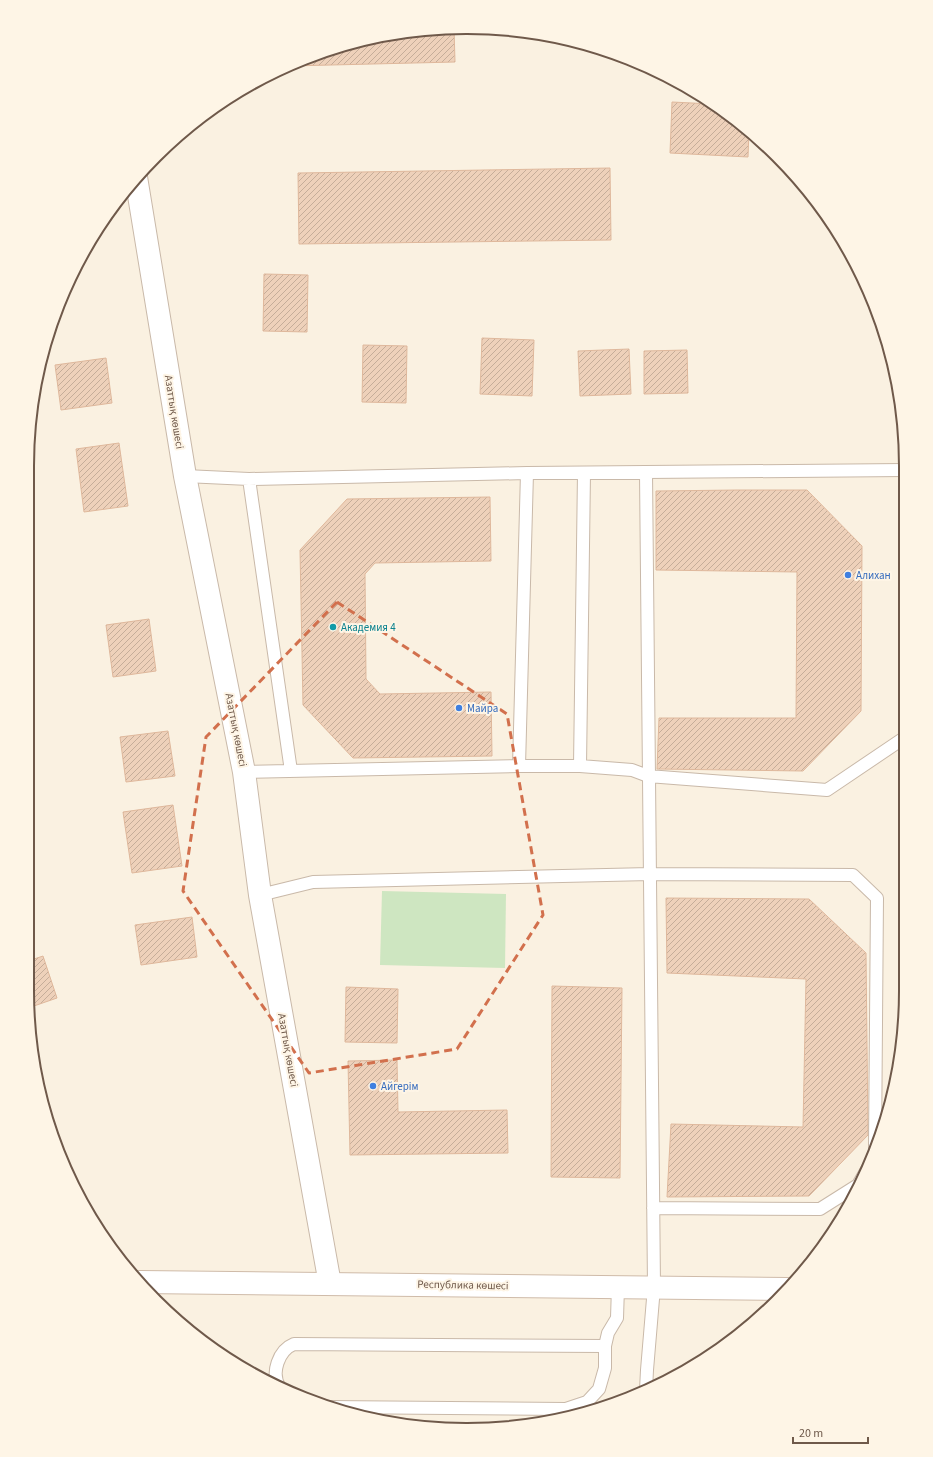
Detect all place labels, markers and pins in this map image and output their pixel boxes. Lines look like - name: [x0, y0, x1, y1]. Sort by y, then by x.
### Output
- place label: Алихан: [856, 568, 891, 583]
- marker: Алихан: [843, 570, 853, 580]
- place label: Академия 4: [341, 620, 396, 635]
- marker: Академия 4: [328, 622, 338, 632]
- place label: Майра: [467, 701, 498, 716]
- marker: Майра: [454, 703, 464, 713]
- place label: Айгерім: [381, 1079, 419, 1094]
- marker: Айгерім: [368, 1081, 378, 1091]

